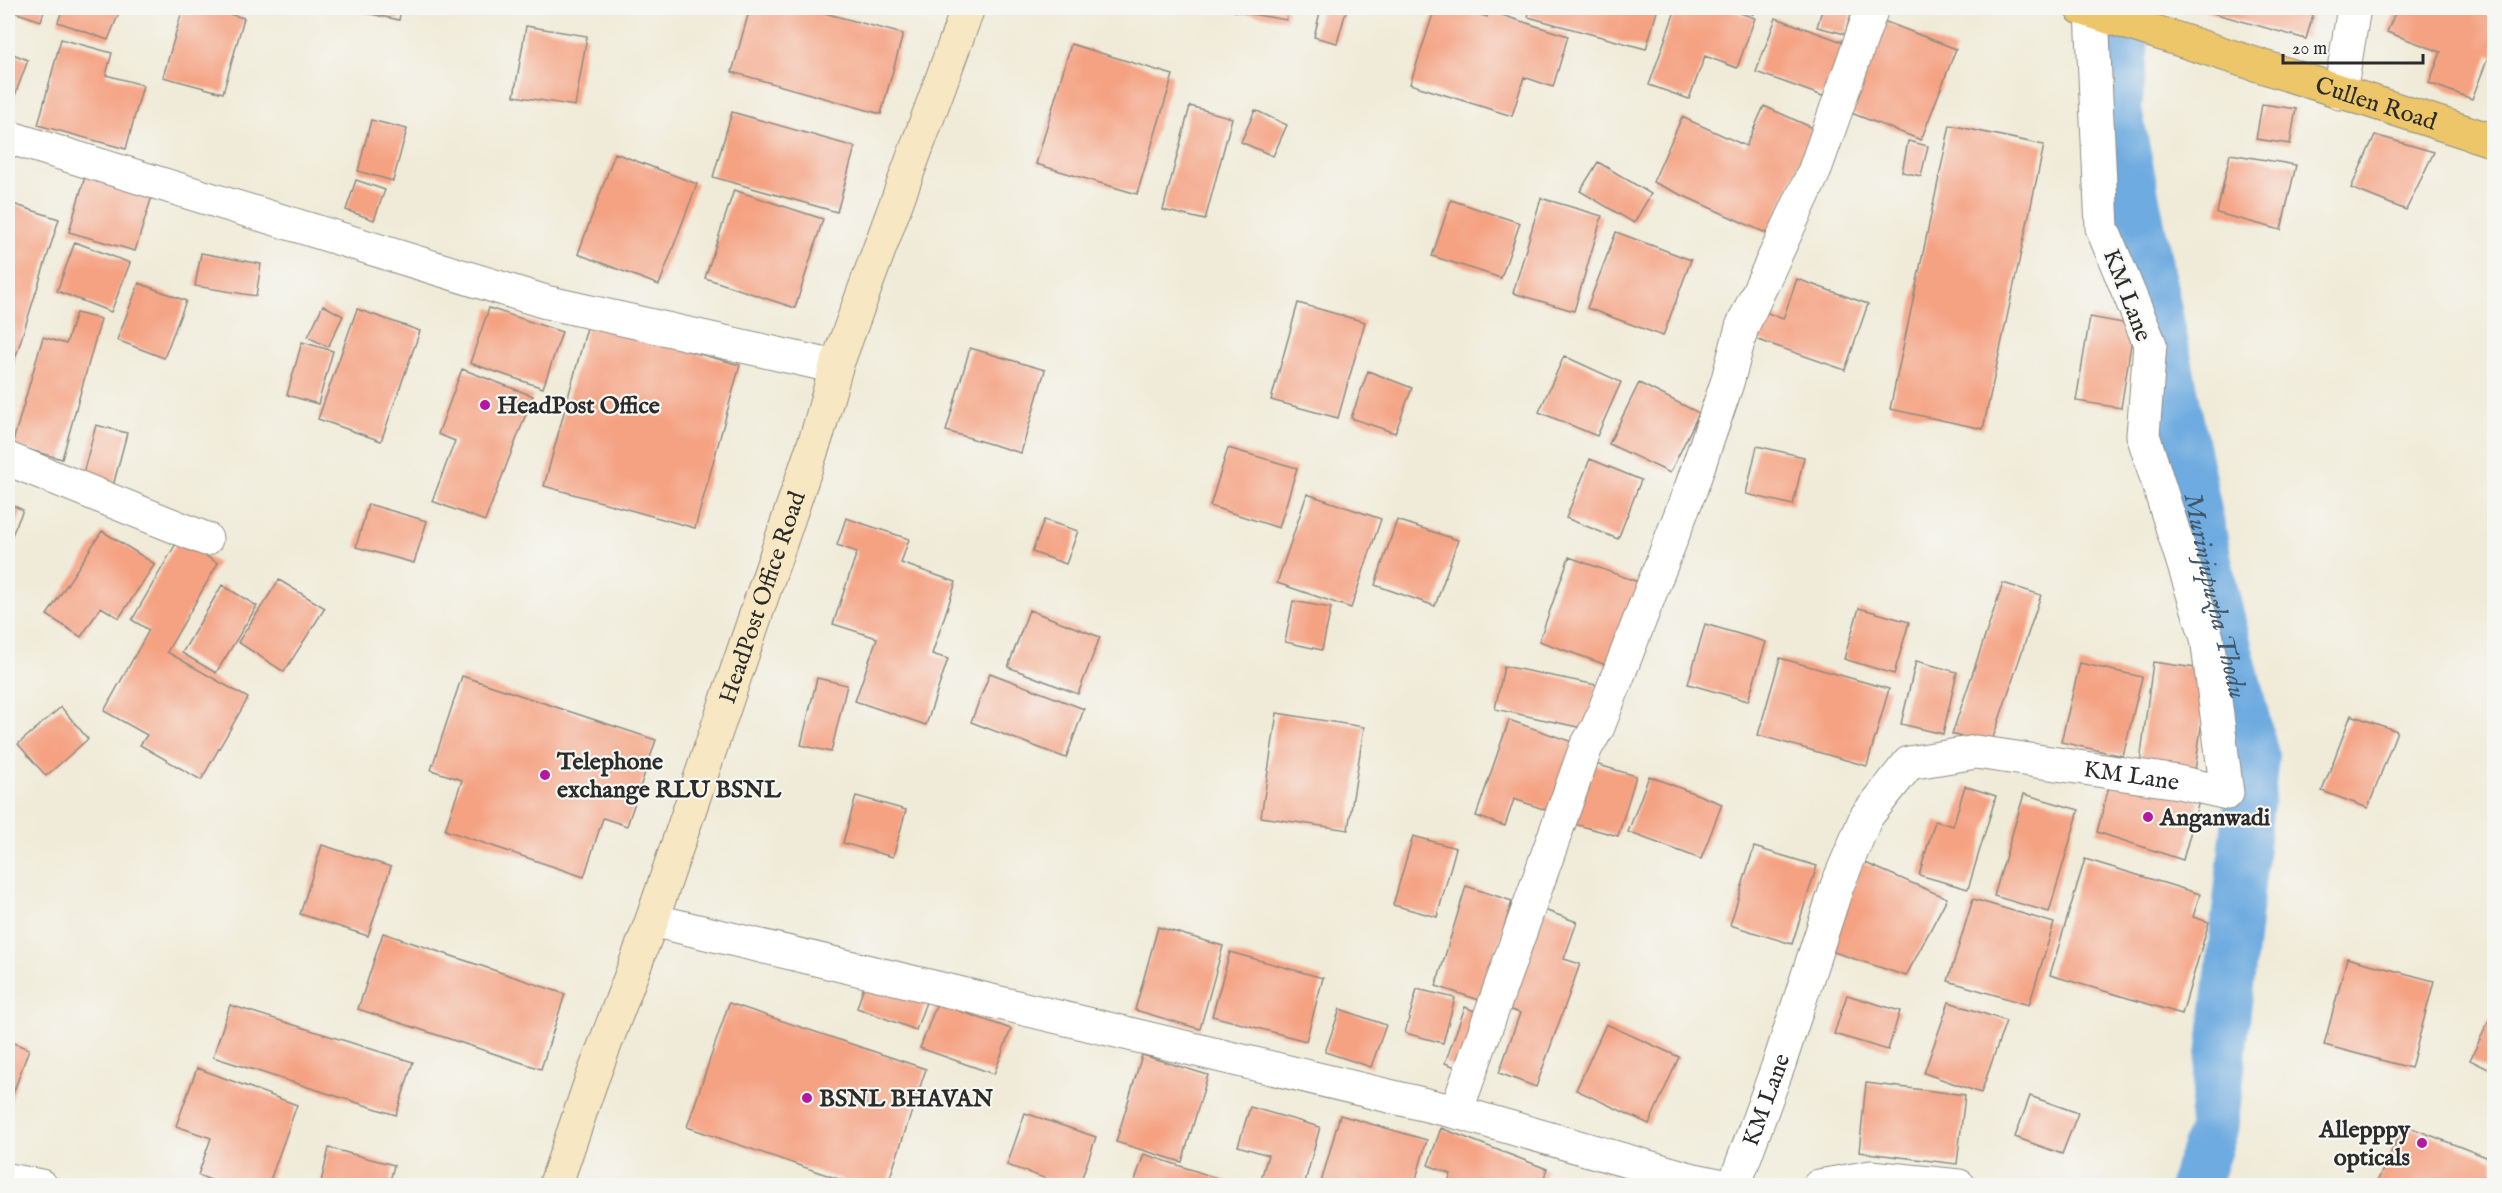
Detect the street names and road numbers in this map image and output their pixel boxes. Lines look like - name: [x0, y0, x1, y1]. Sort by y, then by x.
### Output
- street label: Cullen Road: [2311, 70, 2441, 139]
- street label: KM Lane: [2095, 245, 2158, 346]
- street label: HeadPost Office Road: [713, 487, 814, 708]
- street label: KM Lane: [2081, 754, 2181, 799]
- street label: KM Lane: [1736, 1050, 1798, 1151]

